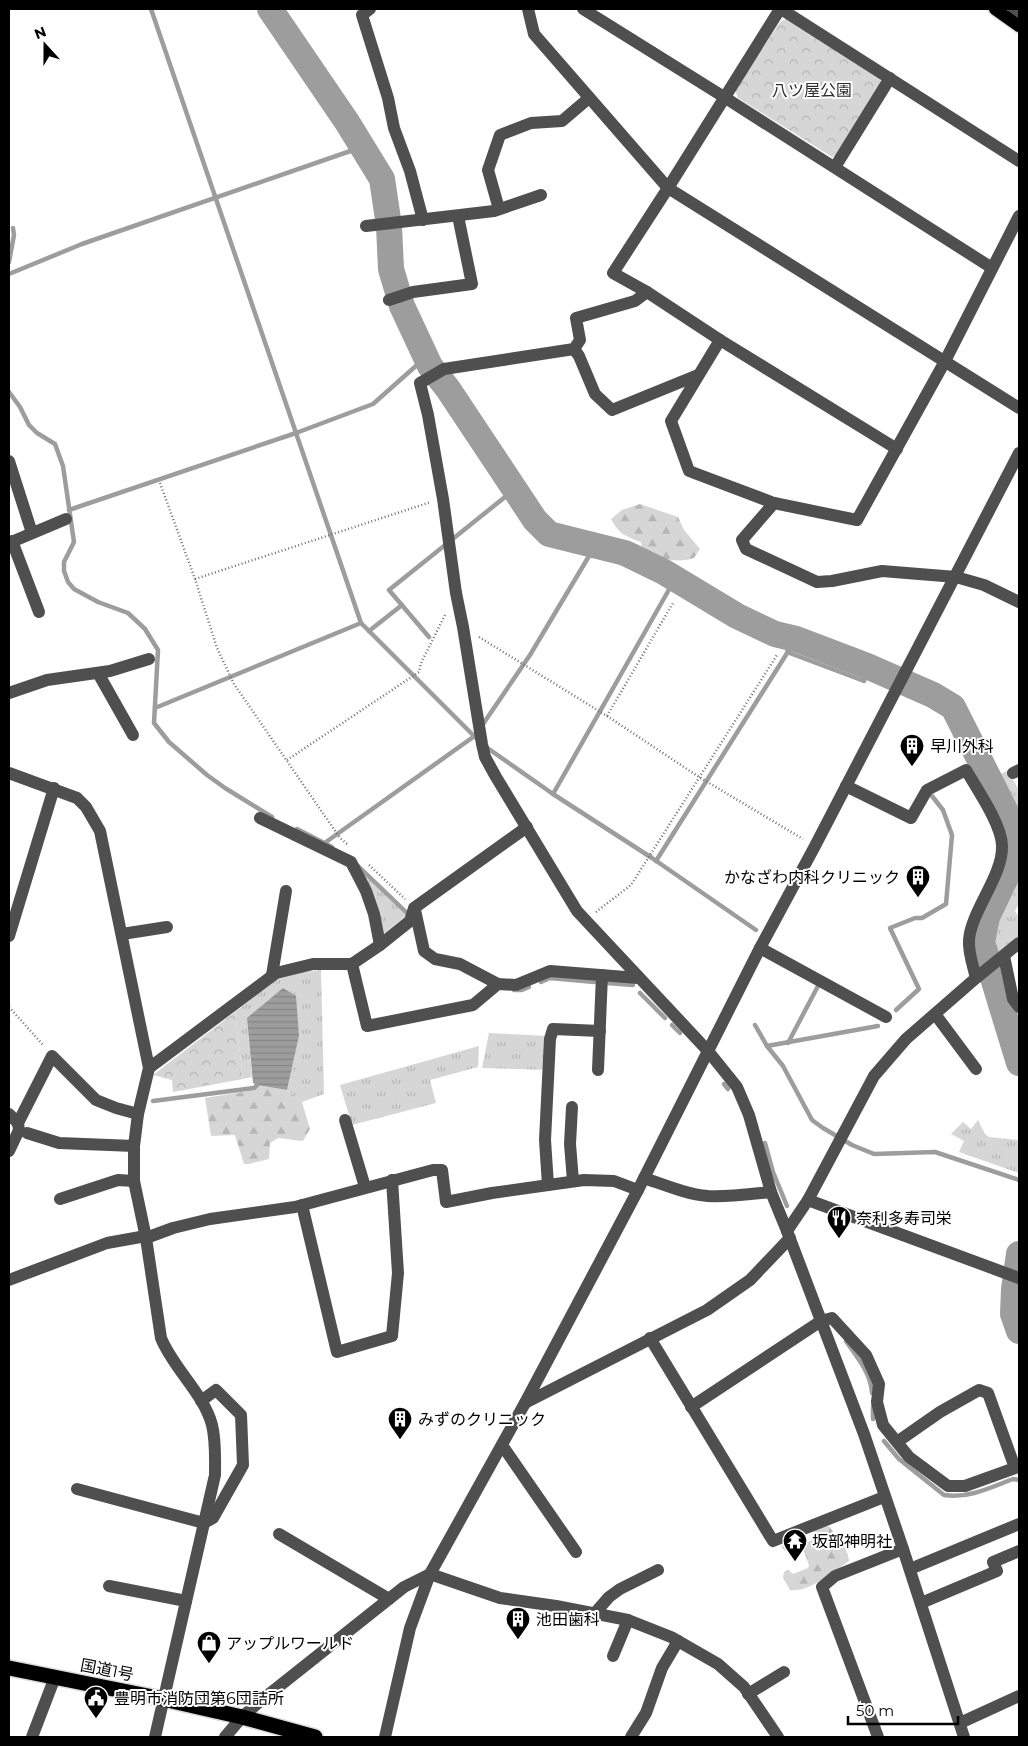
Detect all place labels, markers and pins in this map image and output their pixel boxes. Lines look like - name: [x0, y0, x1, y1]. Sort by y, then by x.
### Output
- building icon: 早川外科: [899, 733, 925, 767]
- place label: 早川外科: [930, 737, 994, 756]
- building icon: かなざわ内科クリニック: [905, 864, 931, 898]
- place label: かなざわ内科クリニック: [724, 868, 900, 887]
- restaurant icon: 奈利多寿司栄: [826, 1205, 852, 1239]
- place label: 奈利多寿司栄: [856, 1209, 952, 1228]
- building icon: みずのクリニック: [387, 1406, 413, 1440]
- place label: みずのクリニック: [418, 1410, 546, 1429]
- temple icon: 坂部神明社: [782, 1528, 808, 1562]
- place label: 坂部神明社: [812, 1532, 892, 1551]
- building icon: 池田歯科: [505, 1606, 531, 1640]
- place label: 池田歯科: [536, 1610, 600, 1629]
- shop icon: アップルワールド: [196, 1630, 222, 1664]
- place label: アップルワールド: [226, 1634, 354, 1653]
- public building icon: 豊明市消防団第6団詰所: [83, 1685, 109, 1719]
- place label: 豊明市消防団第6団詰所: [114, 1689, 284, 1708]

